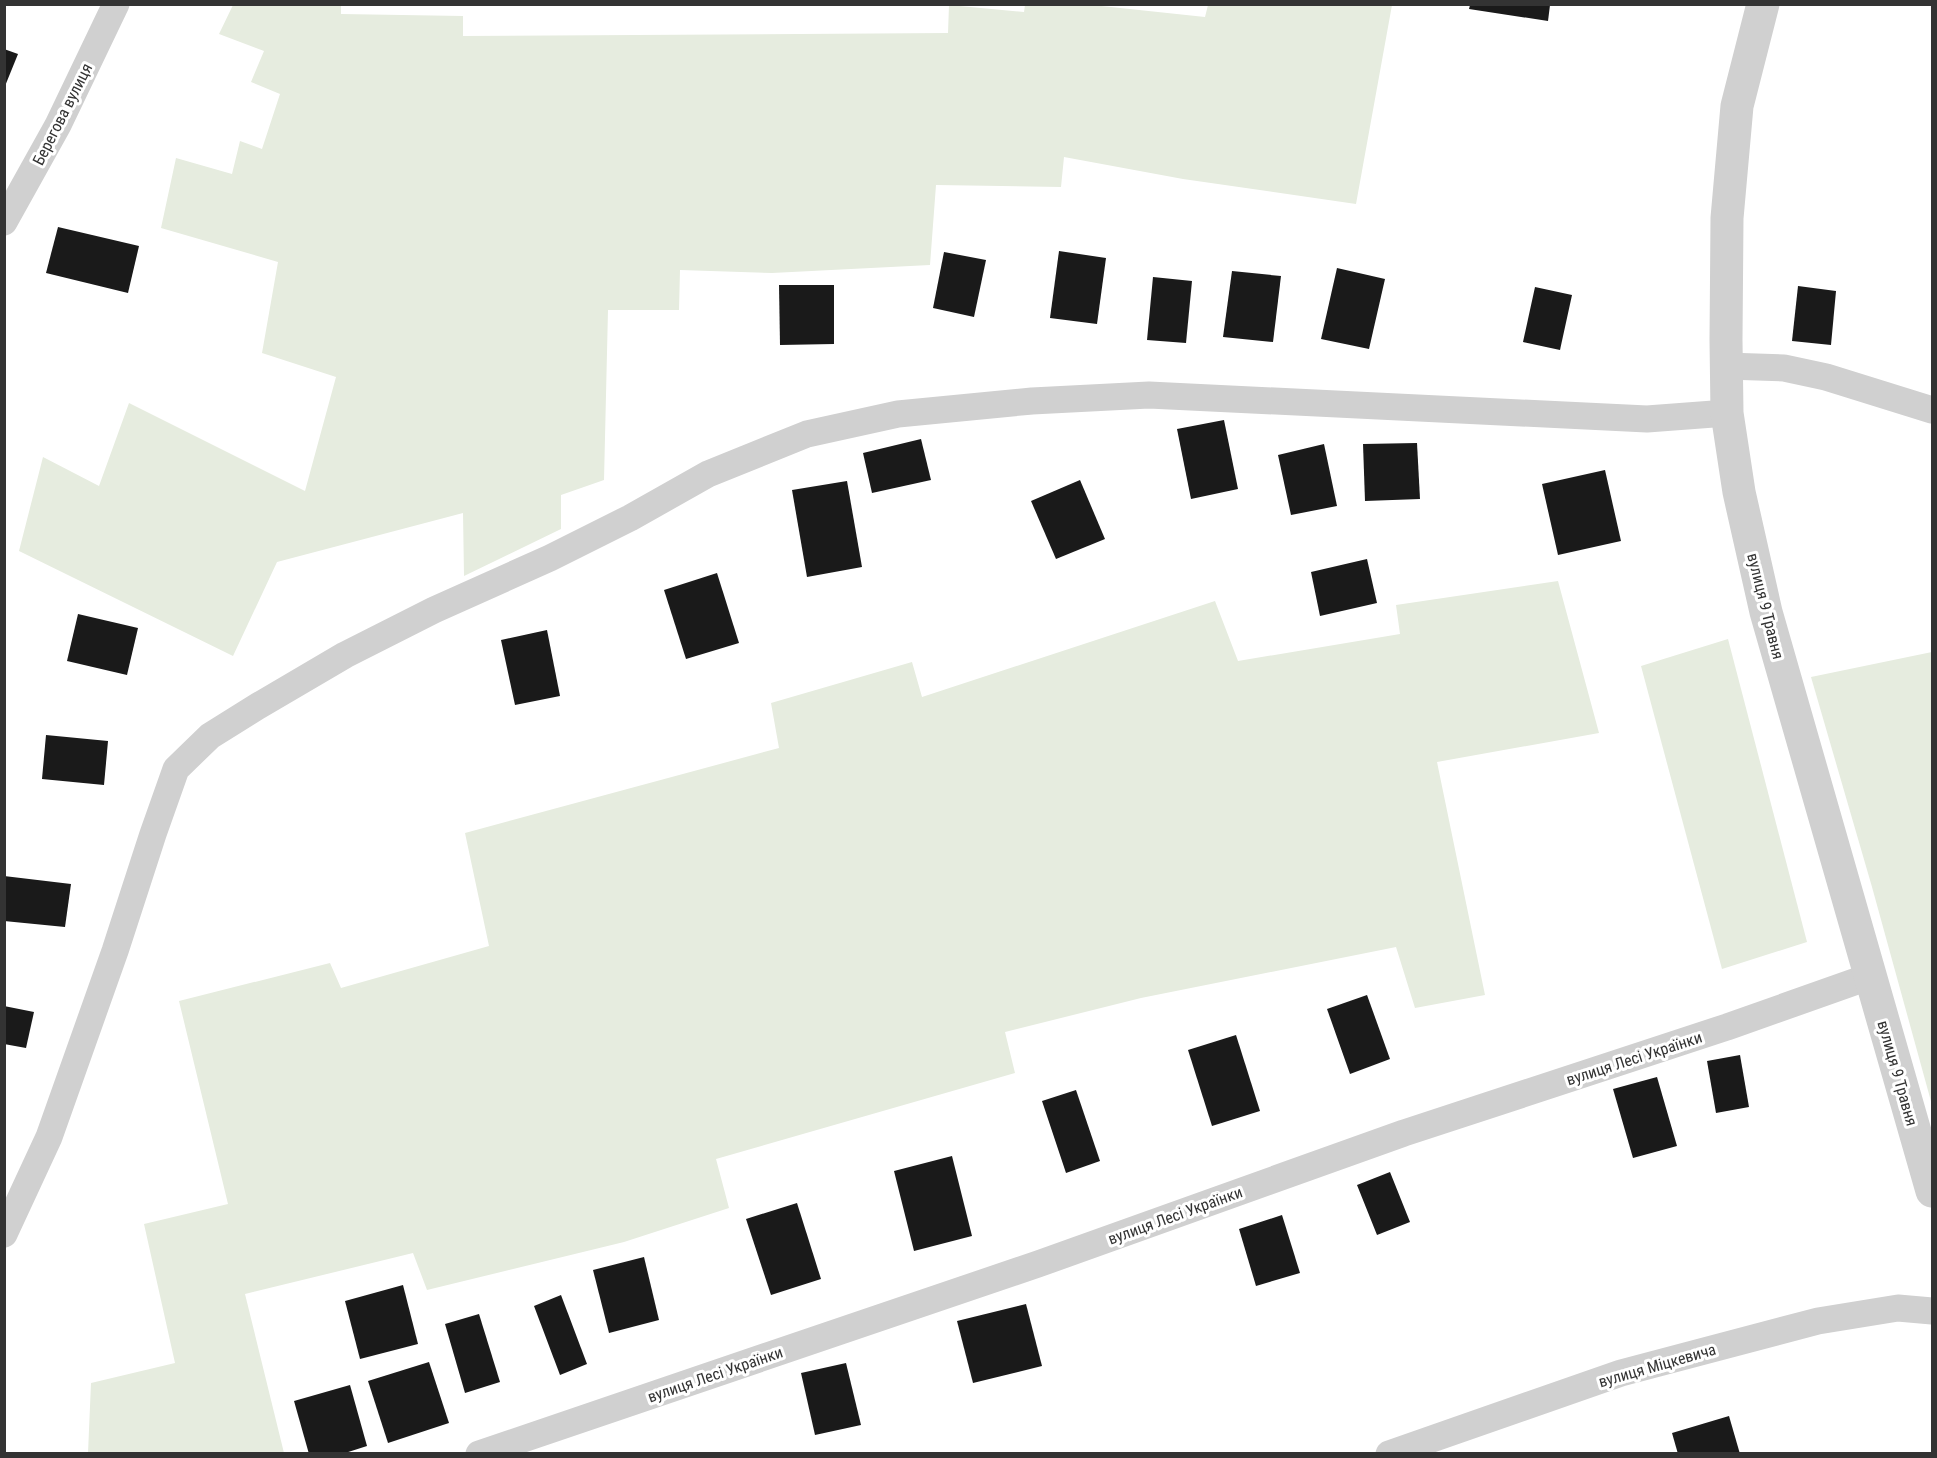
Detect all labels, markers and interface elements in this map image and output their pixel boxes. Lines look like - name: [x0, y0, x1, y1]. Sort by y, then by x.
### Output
- street label: Берегова вулиця: [29, 60, 96, 168]
- street label: вулиця 9 Травня: [1743, 551, 1788, 661]
- street label: вулиця 9 Травня: [1873, 1018, 1922, 1128]
- street label: вулиця Лесі Українки: [1564, 1028, 1704, 1089]
- street label: вулиця Лесі Українки: [1105, 1182, 1245, 1249]
- street label: вулиця Міцкевича: [1596, 1340, 1718, 1391]
- street label: вулиця Лесі Українки: [645, 1342, 785, 1406]

